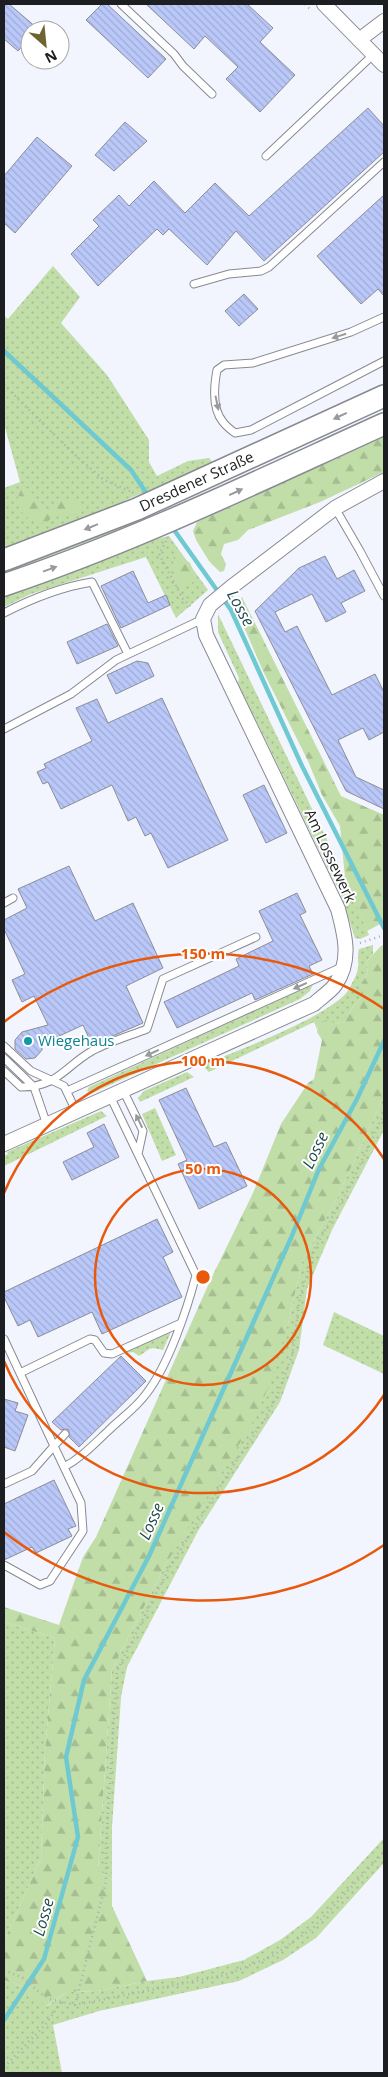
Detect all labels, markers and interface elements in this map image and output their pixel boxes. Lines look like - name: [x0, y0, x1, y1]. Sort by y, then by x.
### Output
- north arrow: [20, 20, 70, 70]
- text: N: [42, 46, 61, 68]
- one-way arrow: [332, 333, 347, 340]
- one-way arrow: [213, 396, 221, 411]
- one-way arrow: [333, 413, 347, 421]
- street label: Dresdener Straße: [136, 446, 257, 516]
- one-way arrow: [229, 488, 243, 496]
- one-way arrow: [84, 524, 99, 531]
- one-way arrow: [42, 565, 57, 572]
- water label: Losse: [222, 586, 260, 630]
- street label: Am Lossewerk: [301, 806, 361, 906]
- text: 150 m: [181, 943, 225, 963]
- one-way arrow: [293, 982, 307, 990]
- place label: Wiegehaus: [38, 1030, 115, 1050]
- marker: Wiegehaus: [22, 1035, 34, 1047]
- one-way arrow: [145, 1049, 159, 1057]
- text: 100 m: [181, 1050, 225, 1070]
- one-way arrow: [134, 1114, 142, 1128]
- water label: Losse: [297, 1128, 333, 1172]
- text: 50 m: [185, 1158, 221, 1178]
- centre of rings: [194, 1268, 212, 1286]
- water label: Losse: [133, 1499, 169, 1543]
- water label: Losse: [27, 1895, 59, 1939]

